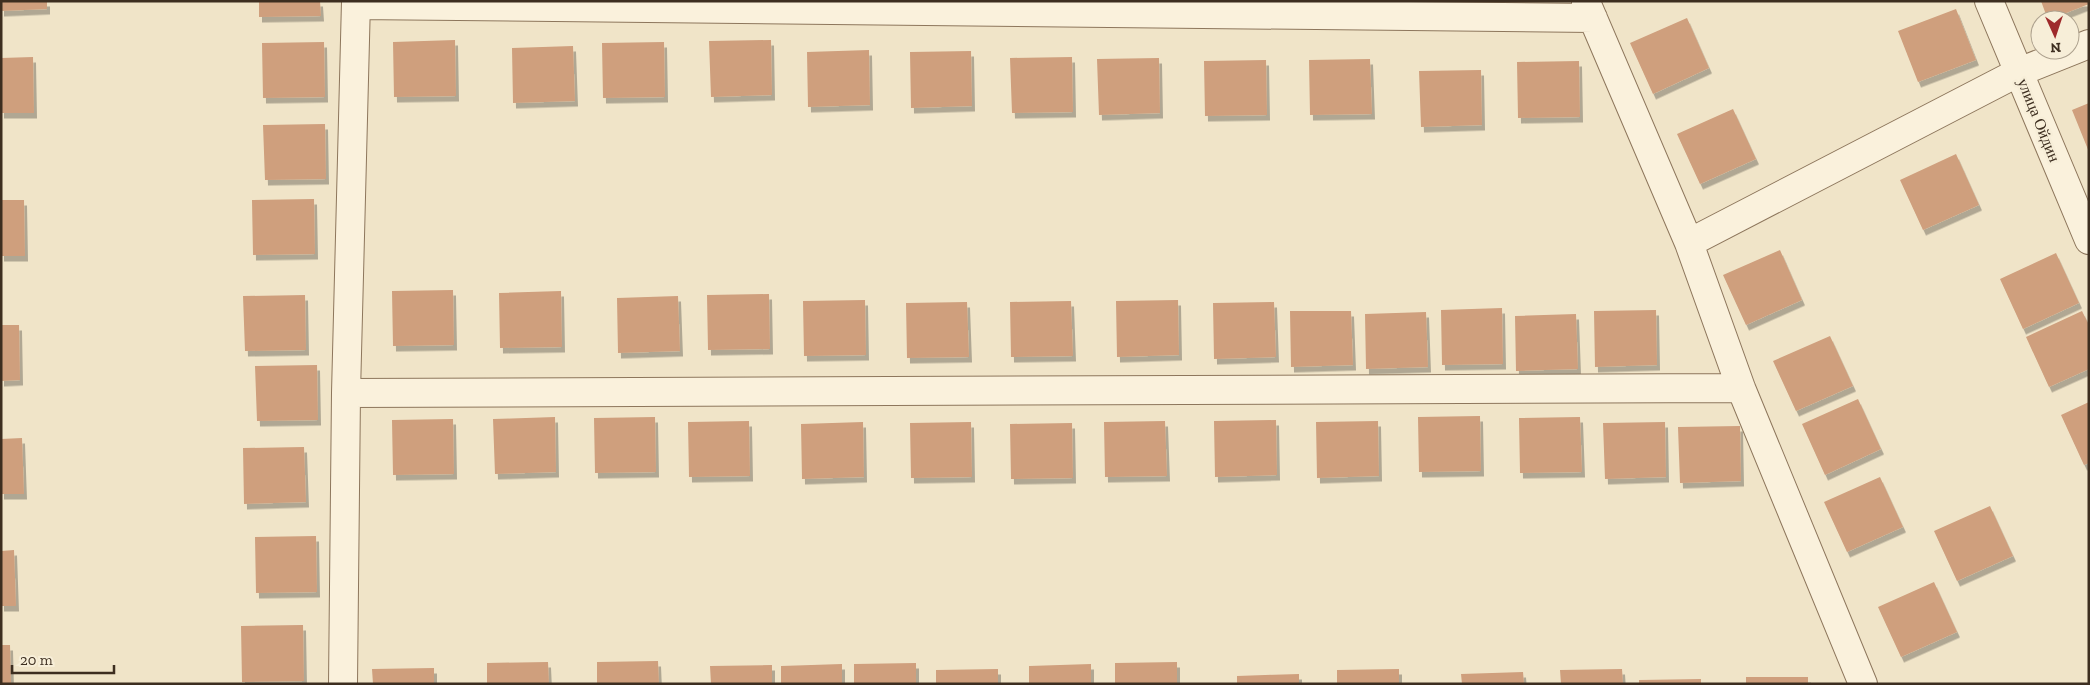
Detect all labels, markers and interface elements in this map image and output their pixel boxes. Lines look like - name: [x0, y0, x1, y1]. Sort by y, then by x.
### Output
- north arrow: [2030, 10, 2080, 60]
- text: N: [2050, 39, 2061, 56]
- street label: улица Ойдин: [2014, 75, 2065, 165]
- scale bar: [12, 642, 115, 674]
- text: 20 m: [20, 651, 53, 669]

